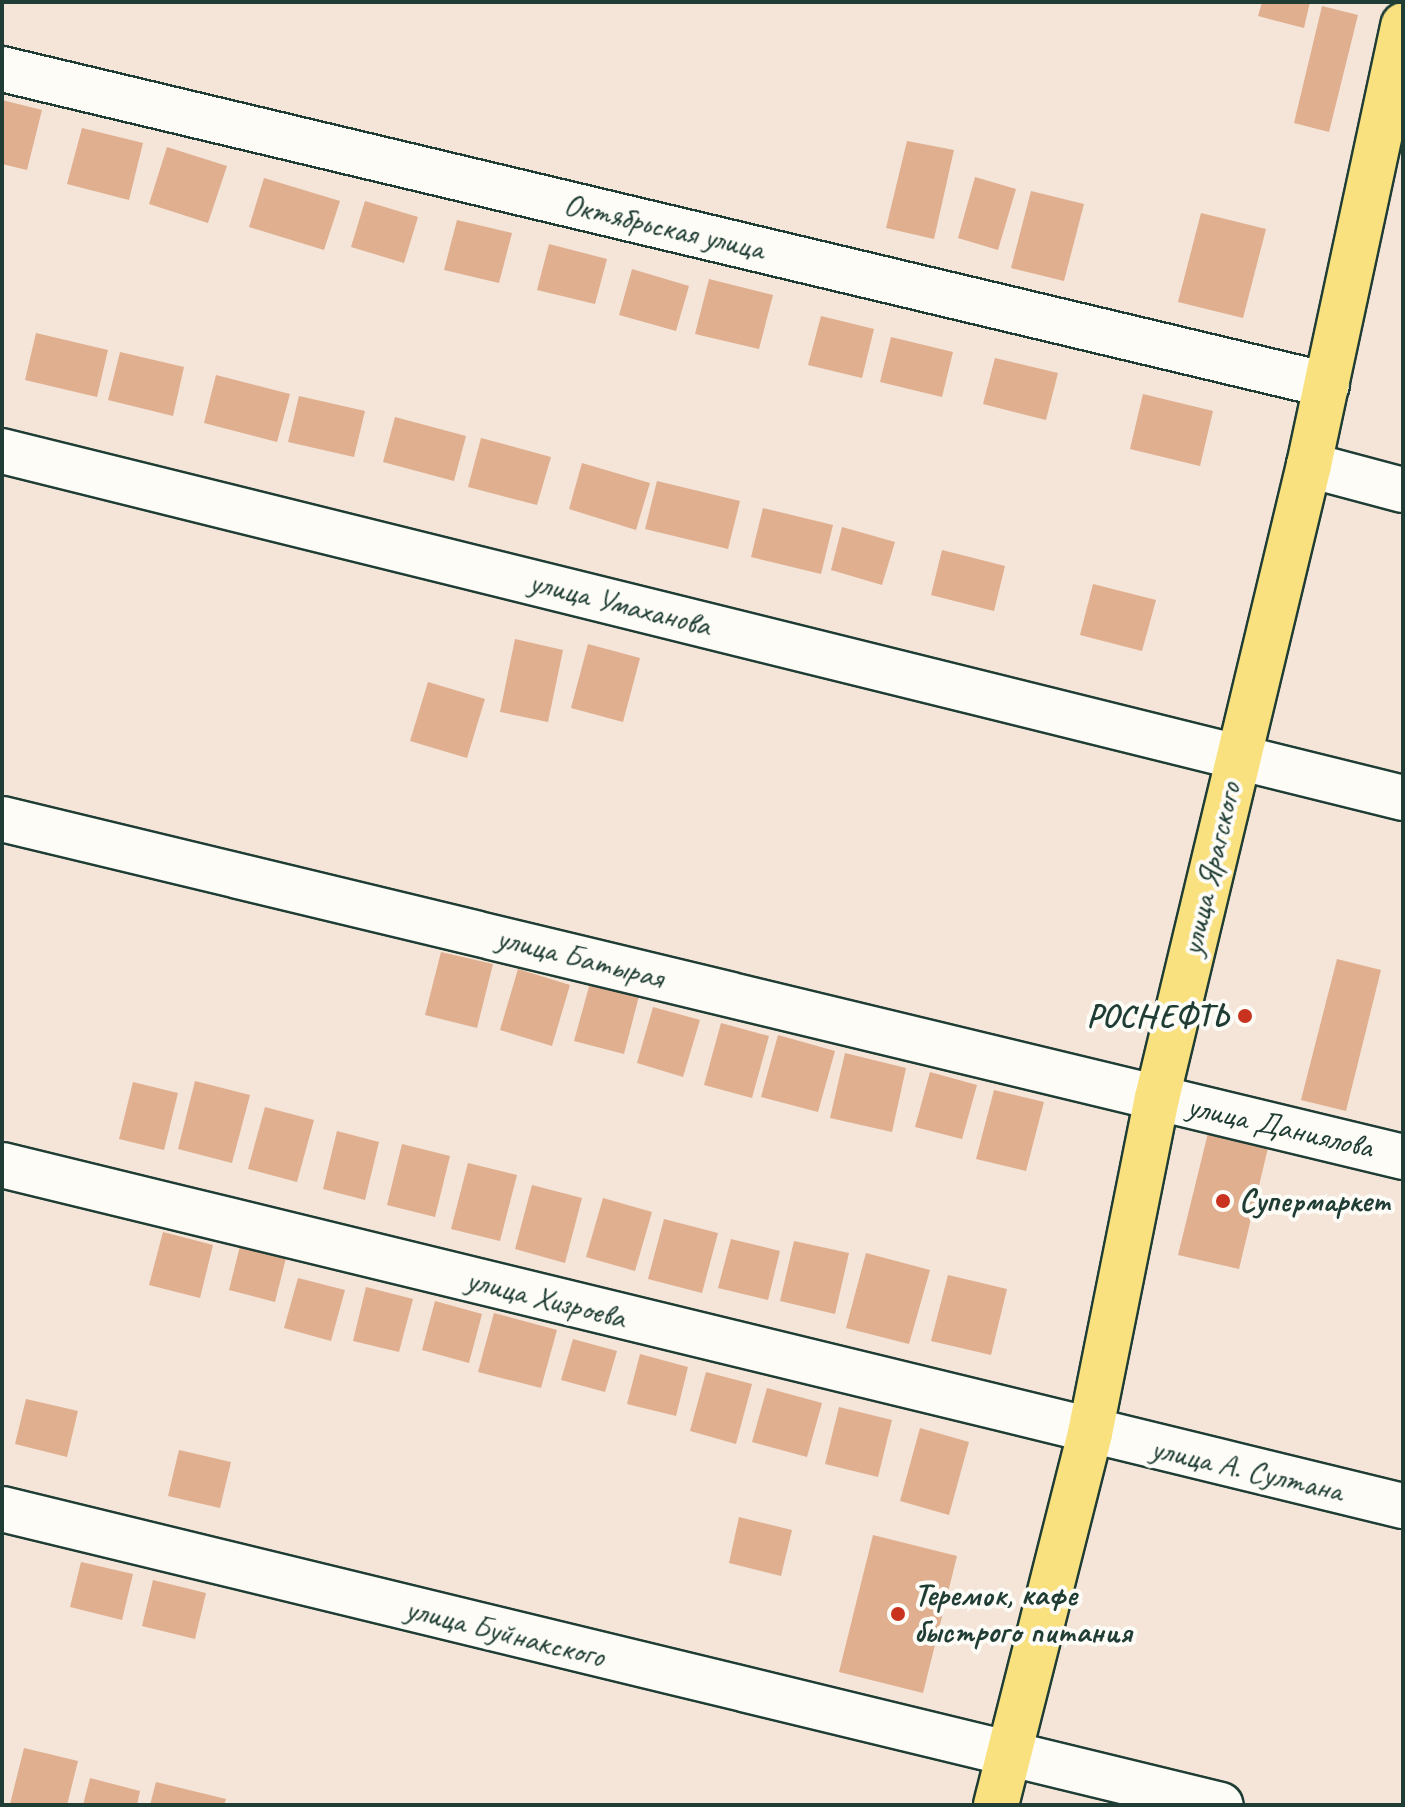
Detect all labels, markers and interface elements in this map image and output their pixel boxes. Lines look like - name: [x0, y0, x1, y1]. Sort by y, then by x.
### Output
- street label: Октябрьская улица: [559, 185, 769, 269]
- street label: улица Умаханова: [525, 563, 715, 645]
- street label: улица Ярагского: [1172, 778, 1250, 960]
- street label: улица Батырая: [494, 919, 666, 997]
- place label: РОСНЕФТЬ: [1087, 997, 1229, 1035]
- marker: РОСНЕФТЬ: [1236, 1007, 1254, 1025]
- street label: улица Даниялова: [1184, 1087, 1376, 1167]
- place label: Супермаркет: [1239, 1182, 1391, 1220]
- marker: Супермаркет: [1214, 1192, 1232, 1210]
- street label: улица Хизроева: [462, 1261, 630, 1337]
- street label: улица А. Султана: [1147, 1429, 1347, 1511]
- place label: Теремок, кафе быстрого питания: [914, 1577, 1128, 1652]
- street label: улица Буйнакского: [402, 1590, 608, 1676]
- marker: Теремок, кафе быстрого питания: [889, 1605, 907, 1623]

